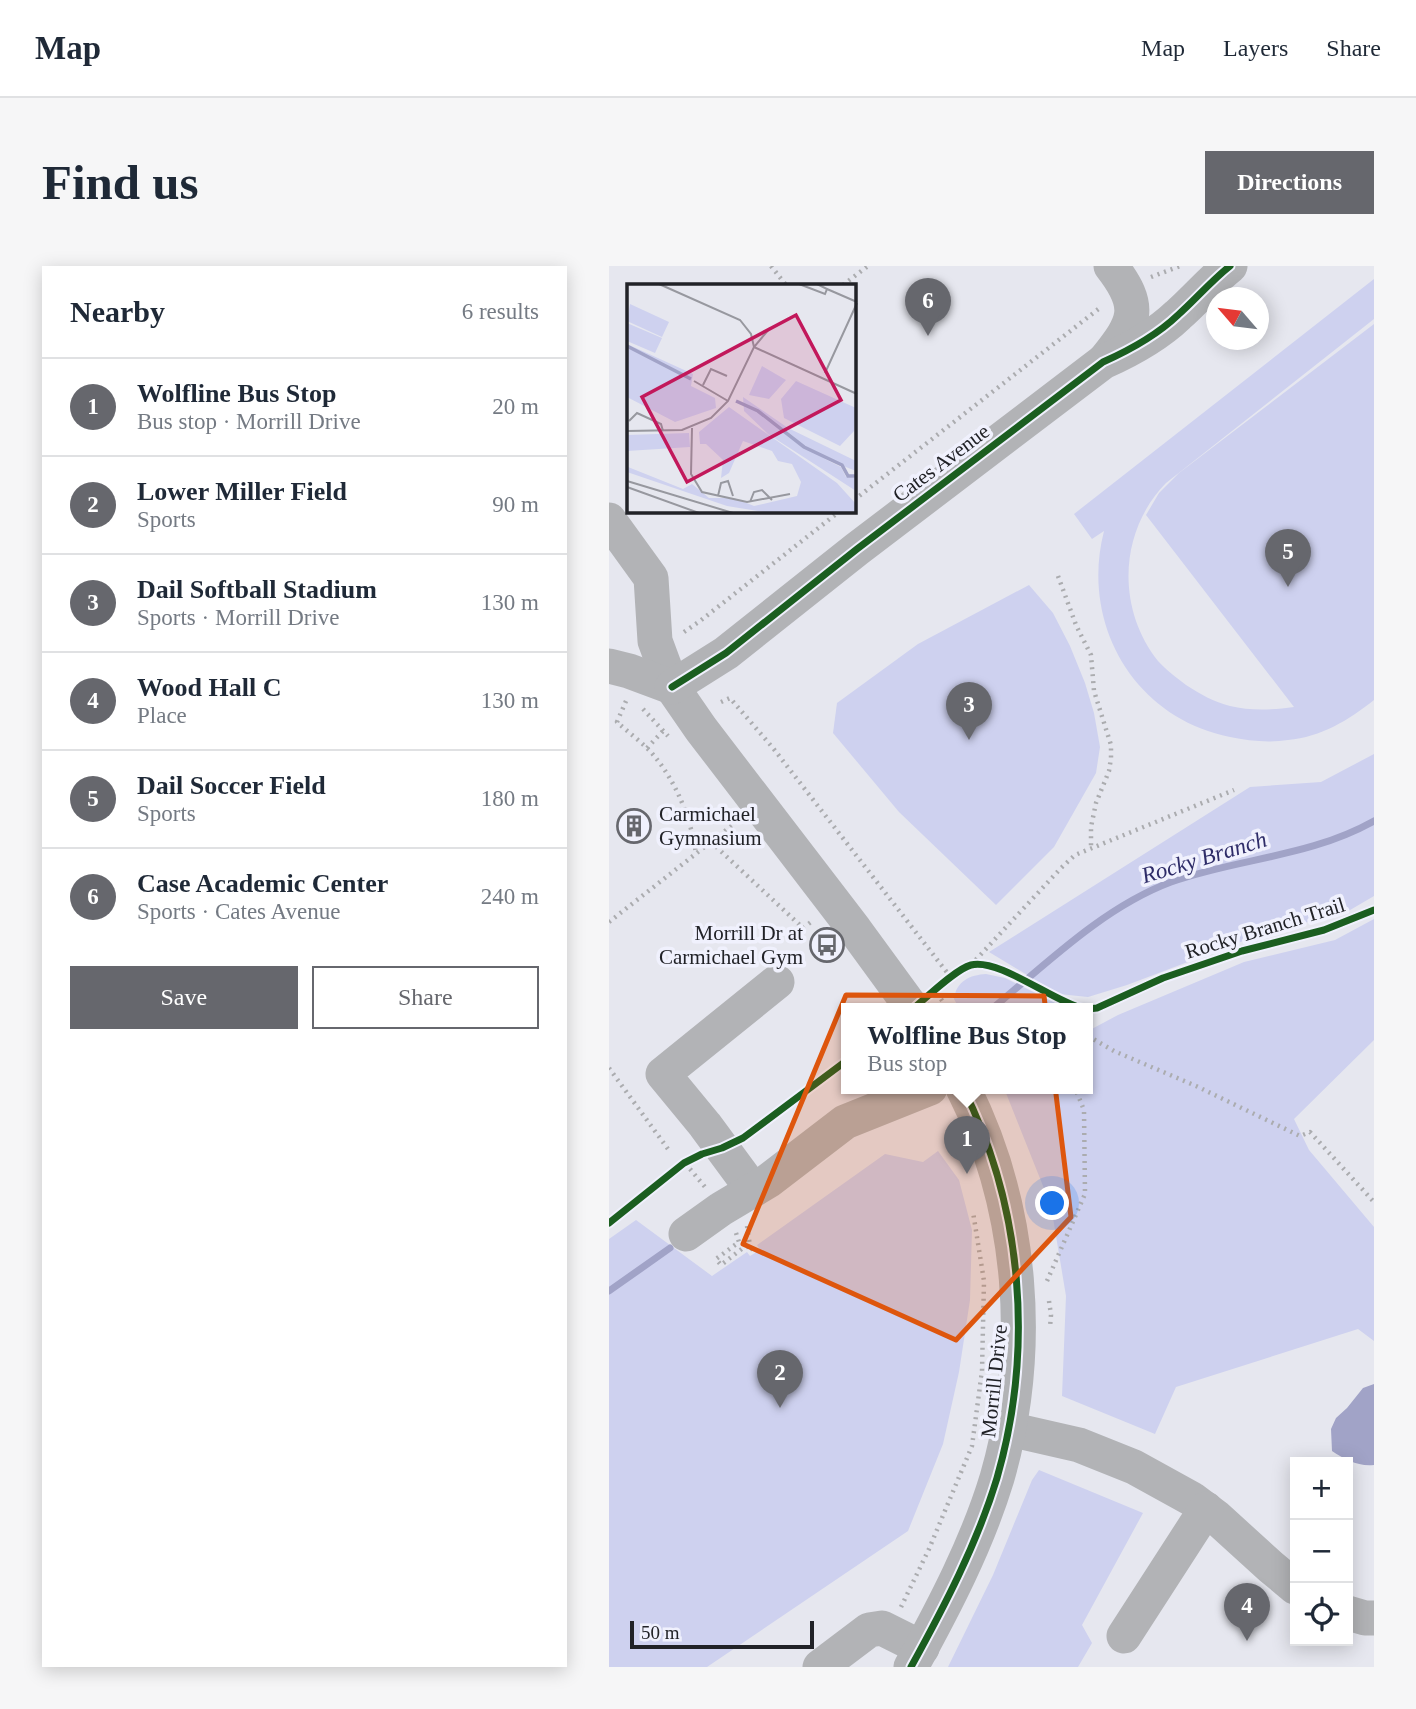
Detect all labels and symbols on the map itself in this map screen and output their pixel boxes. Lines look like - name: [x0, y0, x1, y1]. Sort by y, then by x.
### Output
- pin: 6: [905, 278, 951, 336]
- inset map: [627, 284, 856, 513]
- north arrow: [1206, 287, 1269, 350]
- street label: Cates Avenue: [888, 419, 994, 507]
- pin: 5: [1265, 529, 1311, 587]
- pin: 3: [946, 682, 992, 740]
- place label: Carmichael Gymnasium: [659, 802, 762, 850]
- building icon: Carmichael Gymnasium: [615, 807, 653, 845]
- water label: Rocky Branch: [1138, 827, 1270, 889]
- street label: Rocky Branch Trail: [1182, 892, 1348, 964]
- place label: Morrill Dr at Carmichael Gym: [659, 921, 803, 969]
- bus stop icon: Morrill Dr at Carmichael Gym: [808, 926, 846, 964]
- pin: 1: [944, 1116, 990, 1174]
- your location: [1035, 1186, 1069, 1220]
- street label: Morrill Drive: [976, 1323, 1012, 1439]
- pin: 2: [757, 1350, 803, 1408]
- pin: 4: [1224, 1583, 1270, 1641]
- scale bar: [630, 1618, 814, 1650]

